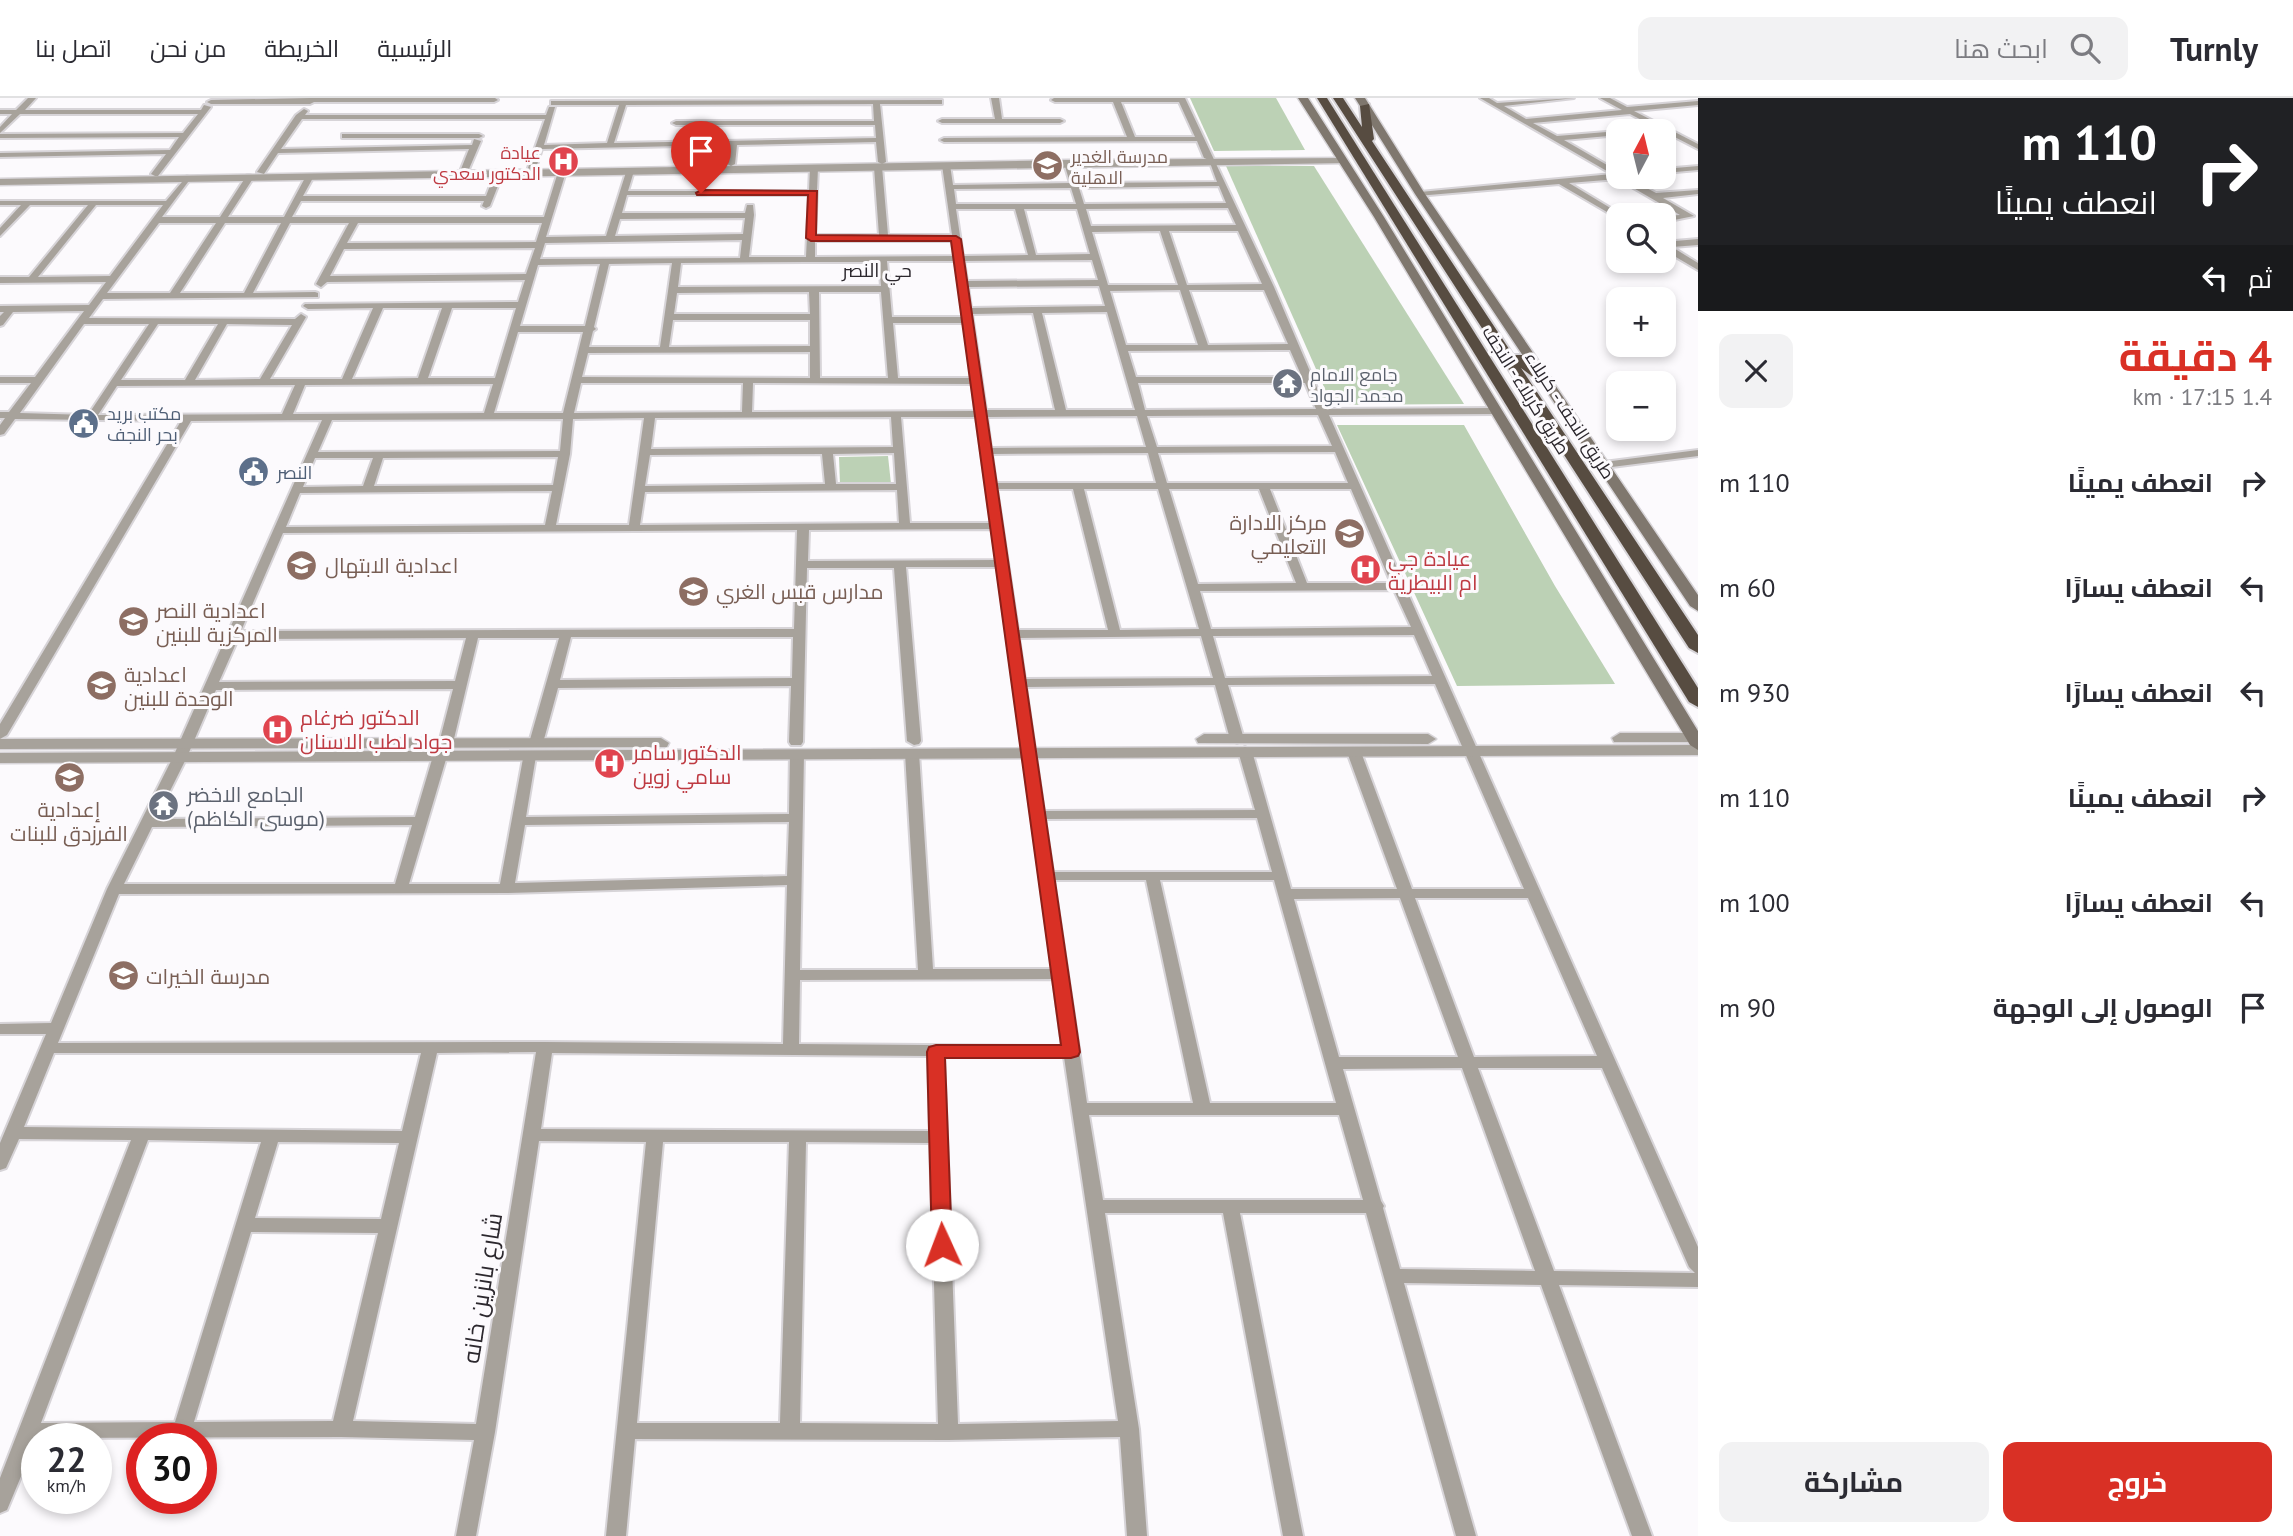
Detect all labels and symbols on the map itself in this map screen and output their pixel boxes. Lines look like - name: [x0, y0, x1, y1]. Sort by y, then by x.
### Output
- north arrow: [1606, 119, 1676, 189]
- pin: [671, 121, 731, 193]
- place label: عيادة الدكتور سعدي: [433, 141, 541, 188]
- hospital icon: عيادة الدكتور سعدي: [547, 145, 581, 179]
- place label: مدرسة الغدير الاهلية: [1070, 145, 1168, 189]
- school or university icon: مدرسة الغدير الاهلية: [1031, 149, 1065, 183]
- district label: حي النصر: [841, 258, 912, 285]
- street label: طريق کربلاء - النجف: [1476, 321, 1575, 459]
- street label: طريق النجف - کربلاء: [1519, 347, 1620, 484]
- place label: جامع الامام محمد الجواد: [1310, 363, 1404, 407]
- temple icon: جامع الامام محمد الجواد: [1270, 367, 1304, 401]
- place label: مكتب بريد بحر النجف: [107, 402, 181, 446]
- public building icon: مكتب بريد بحر النجف: [67, 406, 101, 440]
- public building icon: النصر: [237, 455, 271, 489]
- place label: النصر: [276, 461, 312, 484]
- place label: مركز الادارة التعليمي: [1229, 509, 1327, 563]
- school or university icon: مركز الادارة التعليمي: [1333, 517, 1367, 551]
- place label: عيادة جي ام البيطرية: [1388, 545, 1478, 597]
- school or university icon: اعدادية الابتهال: [285, 548, 319, 582]
- place label: اعدادية الابتهال: [325, 552, 458, 579]
- hospital icon: عيادة جي ام البيطرية: [1348, 553, 1382, 587]
- school or university icon: مدارس قبس الغري: [676, 574, 710, 608]
- place label: مدارس قبس الغري: [716, 578, 884, 608]
- place label: اعدادية النصر المركزية للبنين: [155, 597, 278, 648]
- school or university icon: اعدادية النصر المركزية للبنين: [116, 605, 150, 639]
- place label: اعدادية الوحدة للبنين: [124, 661, 234, 712]
- school or university icon: اعدادية الوحدة للبنين: [84, 669, 118, 703]
- place label: الدكتور ضرغام جواد لطب الاسنان: [300, 704, 452, 755]
- hospital icon: الدكتور ضرغام جواد لطب الاسنان: [260, 712, 294, 746]
- place label: الدكتور سامر سامي زوين: [632, 739, 742, 793]
- hospital icon: الدكتور سامر سامي زوين: [593, 747, 627, 781]
- school or university icon: إعدادية الفرزدق للبنات: [52, 760, 86, 794]
- place label: الجامع الاخضر (موسى الكاظم): [186, 781, 325, 833]
- temple icon: الجامع الاخضر (موسى الكاظم): [147, 789, 181, 823]
- place label: إعدادية الفرزدق للبنات: [10, 796, 128, 847]
- school or university icon: مدرسة الخيرات: [106, 959, 140, 993]
- place label: مدرسة الخيرات: [146, 963, 270, 990]
- position arrow: [905, 1208, 979, 1282]
- street label: شارع بانزين خانه: [455, 1210, 510, 1366]
- speed limit sign: 30: [126, 1423, 217, 1514]

